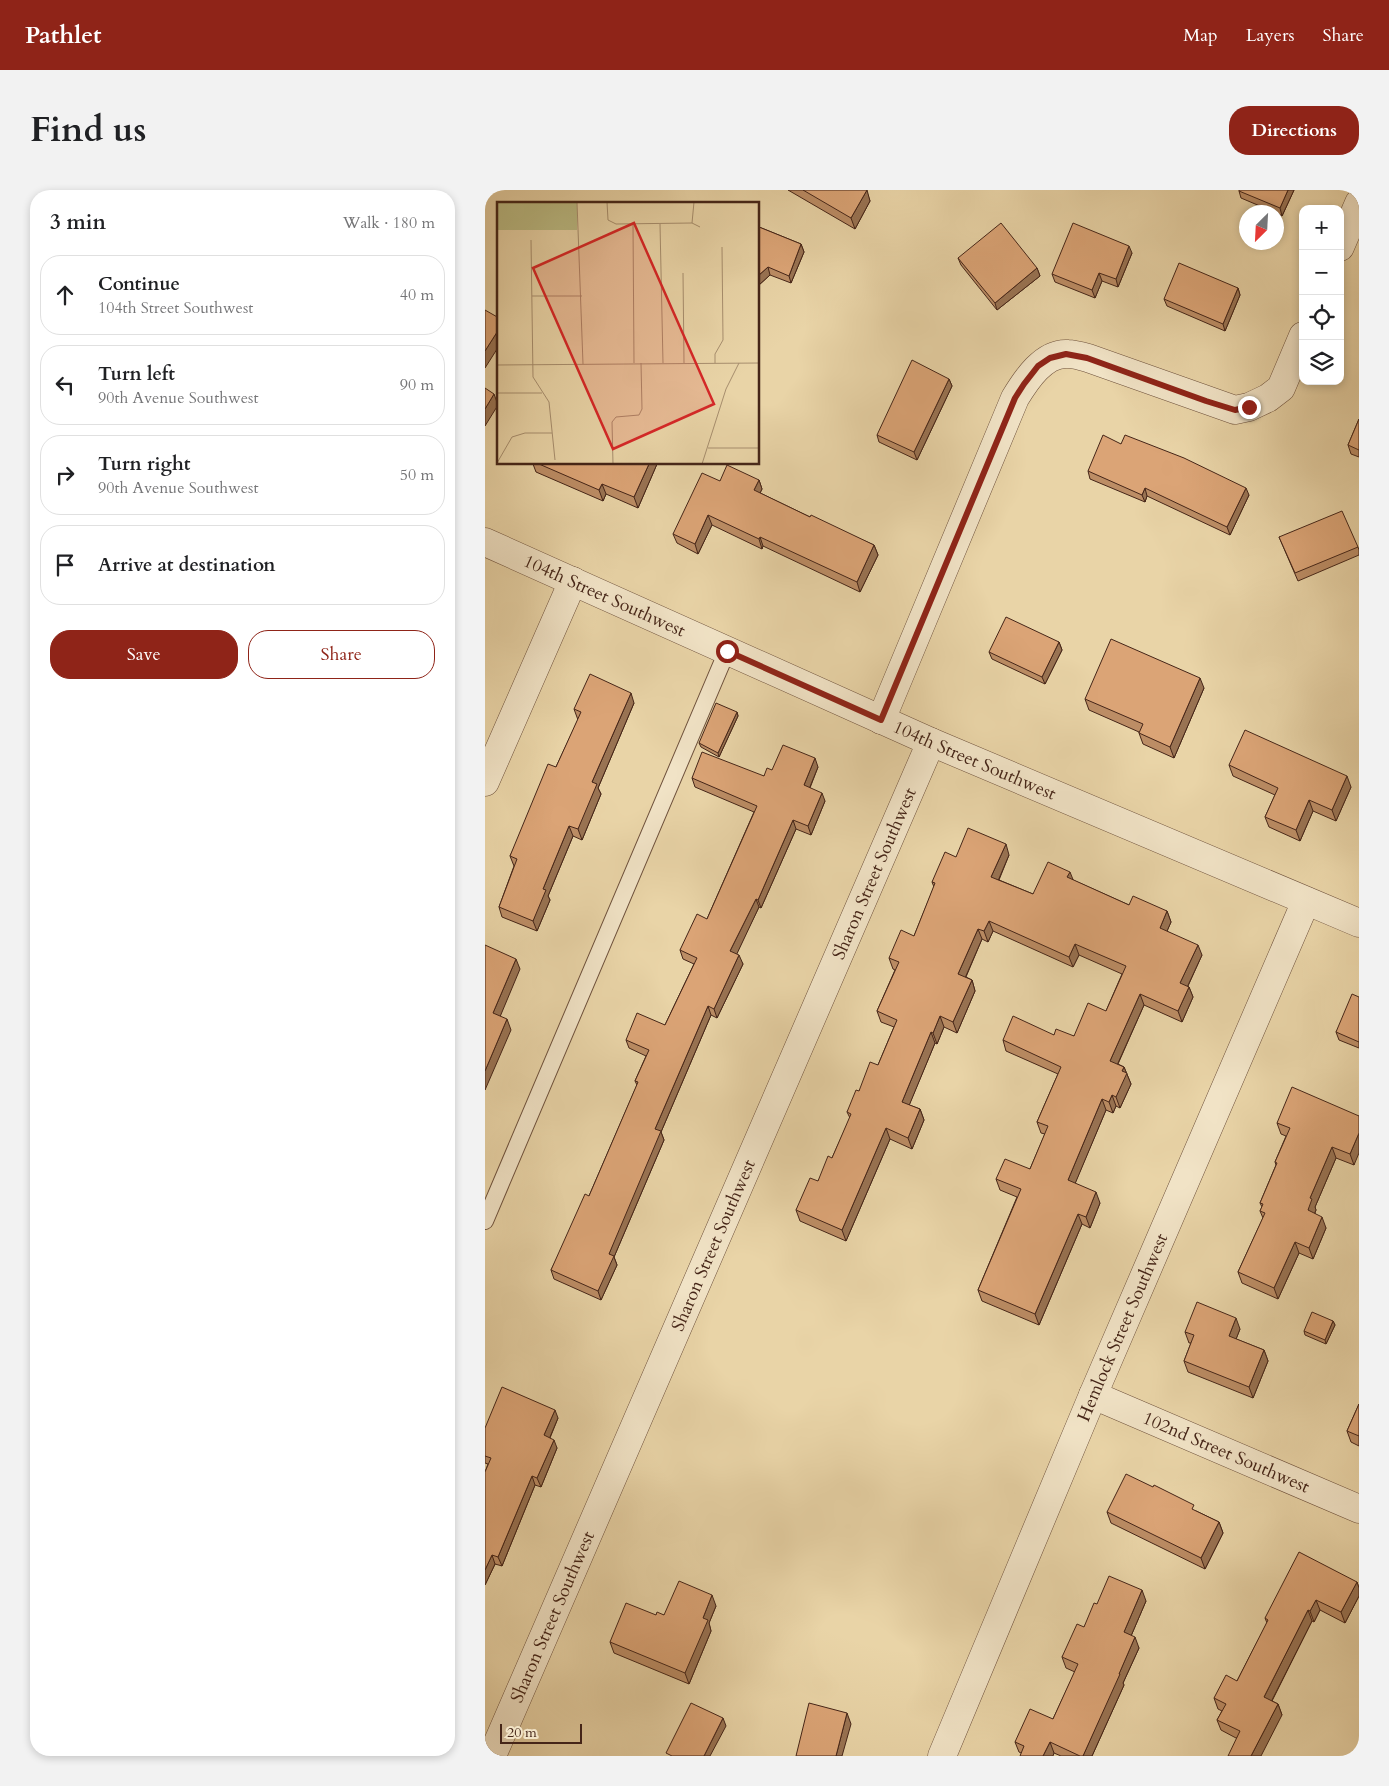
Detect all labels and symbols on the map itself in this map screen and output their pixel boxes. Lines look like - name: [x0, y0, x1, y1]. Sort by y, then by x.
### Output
- inset map: [497, 202, 760, 465]
- north arrow: [1239, 205, 1284, 250]
- route end: [1238, 396, 1261, 419]
- street label: 104th Street Southwest: [520, 548, 690, 643]
- route start: [716, 640, 739, 663]
- street label: 104th Street Southwest: [889, 714, 1060, 806]
- street label: Sharon Street Southwest: [826, 783, 922, 963]
- street label: Sharon Street Southwest: [665, 1155, 761, 1335]
- street label: Hemlock Street Southwest: [1071, 1229, 1174, 1425]
- street label: 102nd Street Southwest: [1139, 1405, 1314, 1499]
- street label: Sharon Street Southwest: [504, 1527, 601, 1707]
- scale bar: [500, 1721, 583, 1744]

